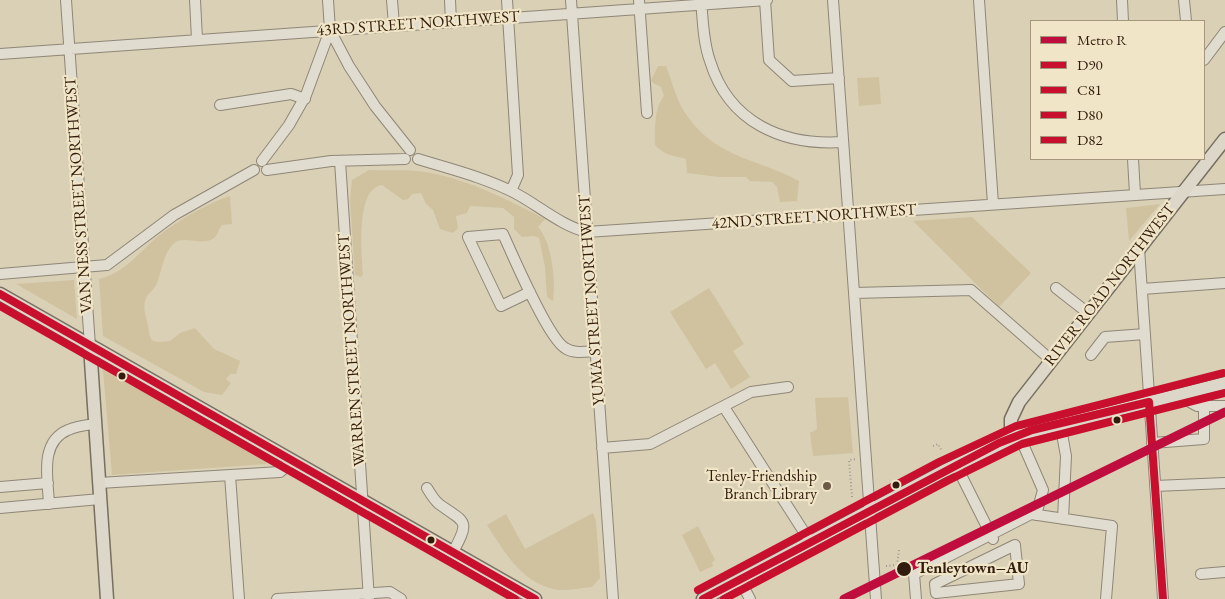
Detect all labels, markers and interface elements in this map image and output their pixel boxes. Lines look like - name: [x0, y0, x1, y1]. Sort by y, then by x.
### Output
- street label: 43RD STREET NORTHWEST: [316, 7, 520, 41]
- legend: [1030, 20, 1205, 160]
- text: Metro R: [1077, 30, 1127, 49]
- text: D90: [1077, 55, 1103, 74]
- street label: VAN NESS STREET NORTHWEST: [61, 76, 97, 314]
- text: C81: [1077, 80, 1102, 99]
- text: D80: [1077, 105, 1103, 124]
- text: D82: [1077, 130, 1103, 149]
- street label: YUMA STREET NORTHWEST: [575, 194, 609, 406]
- street label: 42ND STREET NORTHWEST: [711, 200, 917, 234]
- street label: RIVER ROAD NORTHWEST: [1041, 200, 1179, 370]
- street label: WARREN STREET NORTHWEST: [334, 233, 370, 467]
- unlabelled marker: [117, 371, 127, 381]
- unlabelled marker: [1112, 415, 1122, 425]
- place label: Tenley-Friendship Branch Library: [706, 467, 817, 505]
- marker: Tenley-Friendship Branch Library: [821, 480, 833, 492]
- unlabelled marker: [891, 480, 901, 490]
- unlabelled marker: [426, 535, 436, 545]
- place label: Tenleytown–AU: [917, 559, 1029, 579]
- marker: Tenleytown–AU: [895, 560, 913, 578]

